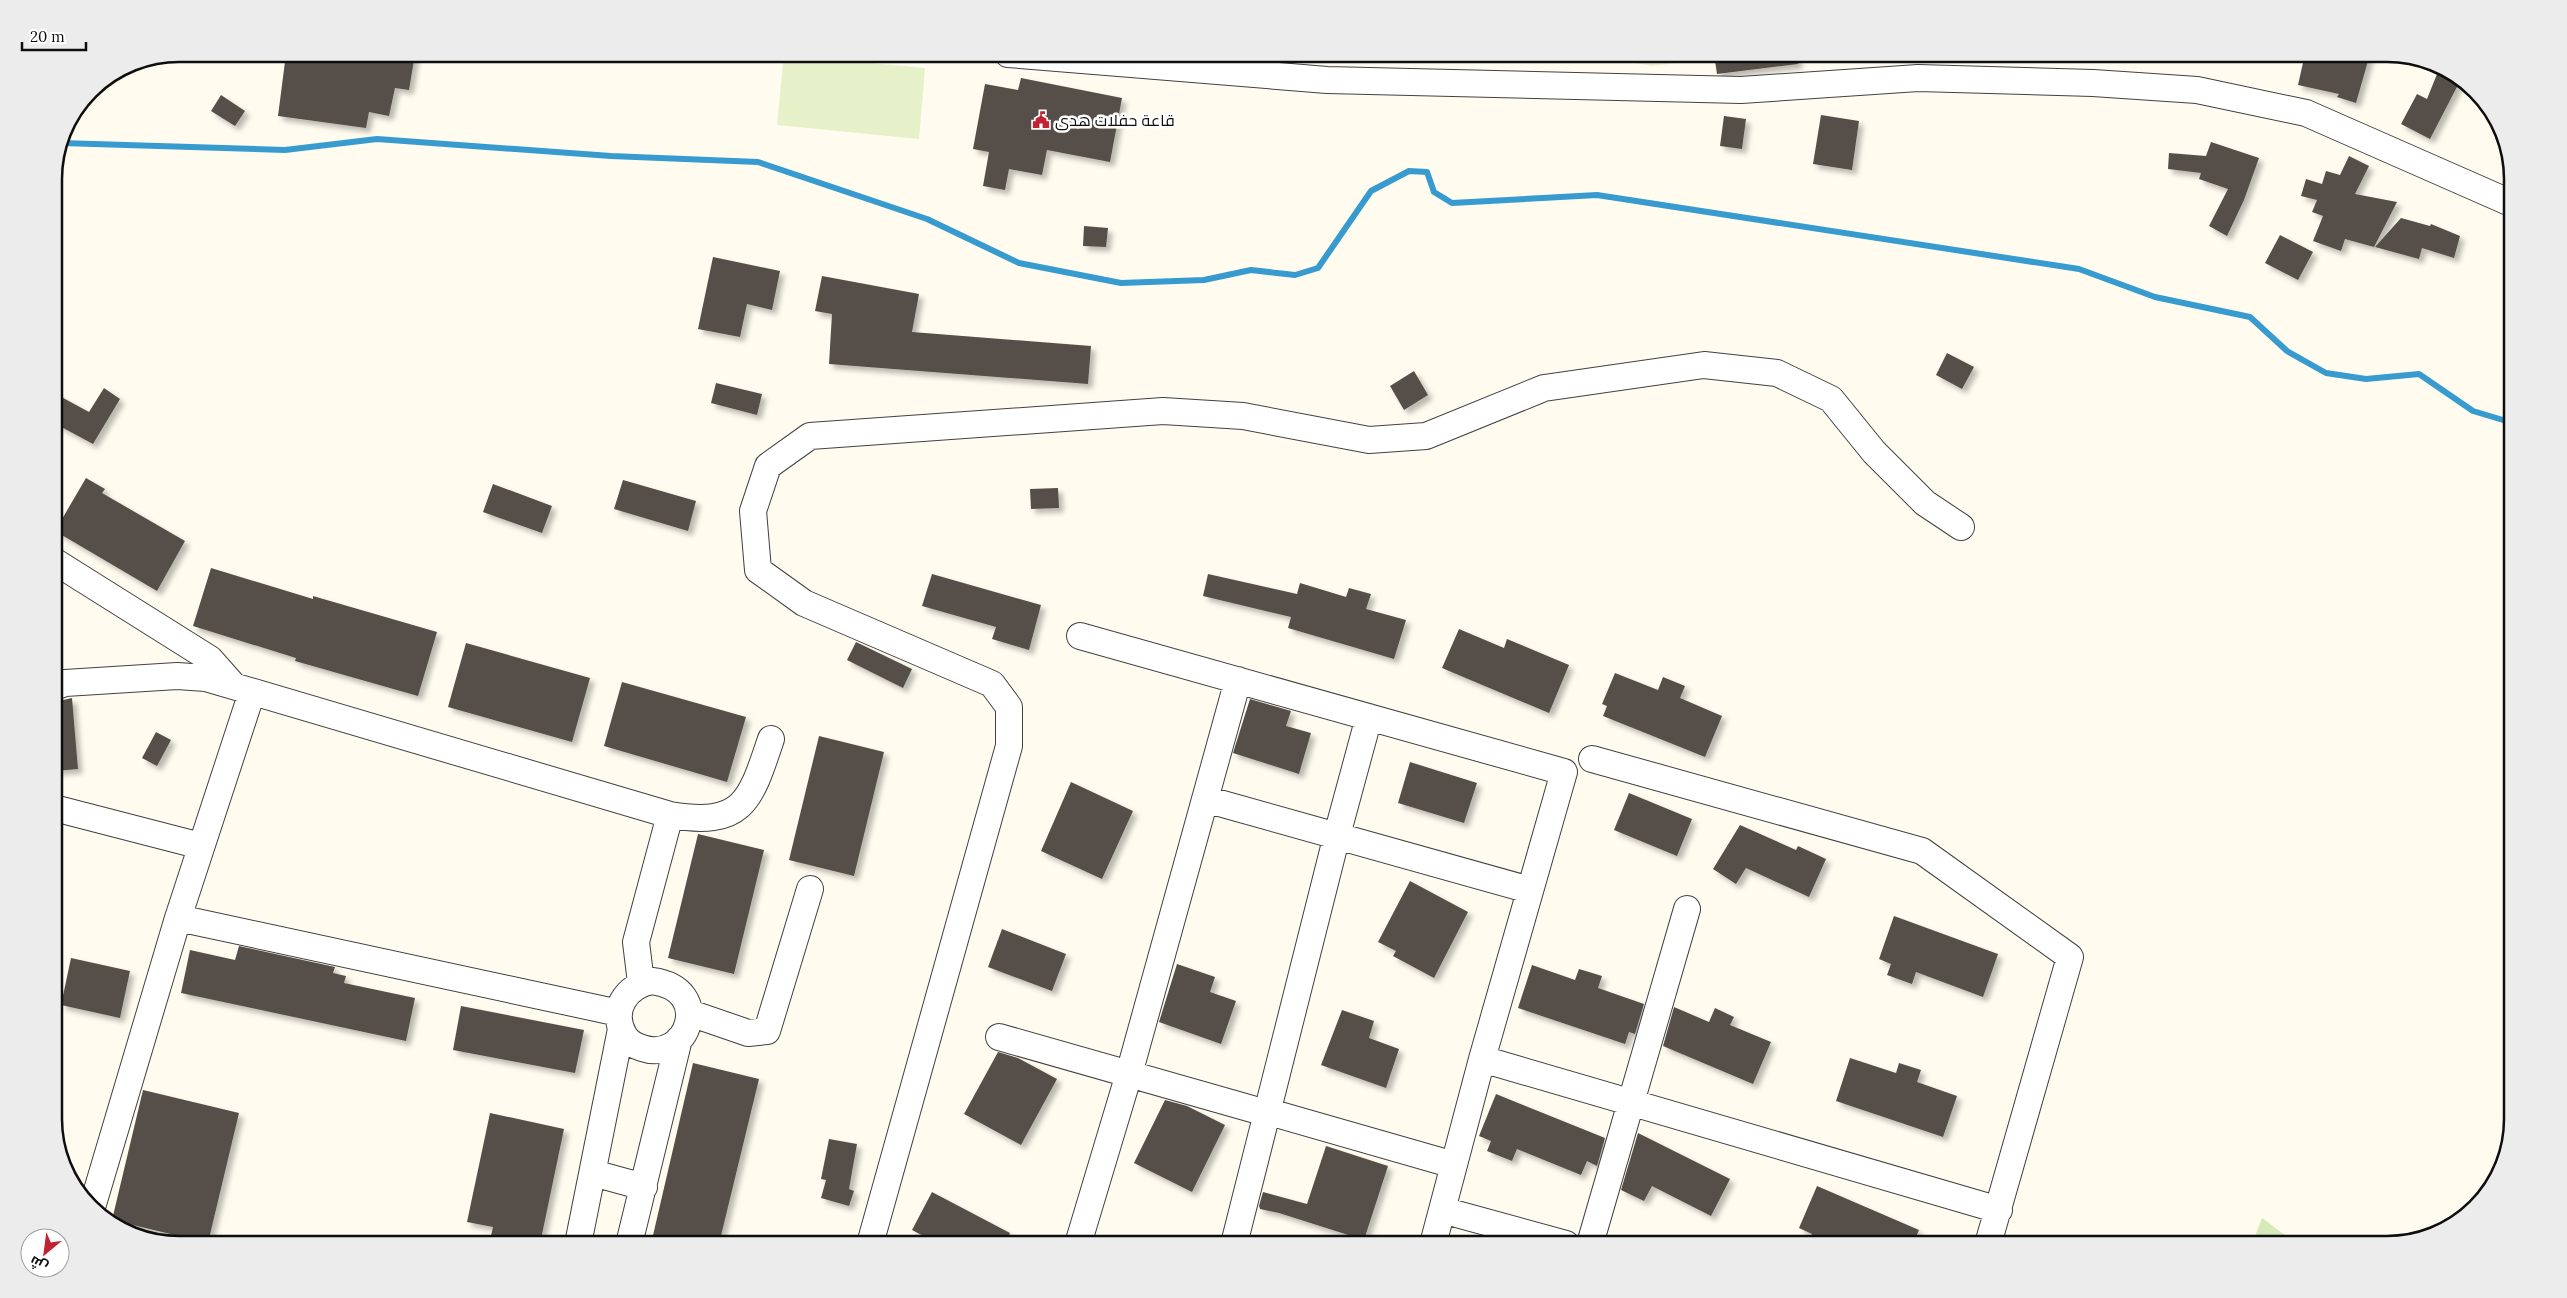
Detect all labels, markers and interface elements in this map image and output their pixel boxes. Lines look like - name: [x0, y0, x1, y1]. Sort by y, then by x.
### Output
- scale bar: [22, 20, 86, 52]
- text: 20 m: [30, 27, 65, 46]
- public building icon: قاعة حفلات هدى: [1031, 110, 1051, 130]
- place label: قاعة حفلات هدى: [1055, 110, 1175, 131]
- north arrow: [20, 1228, 70, 1278]
- text: ش: [26, 1252, 51, 1277]

